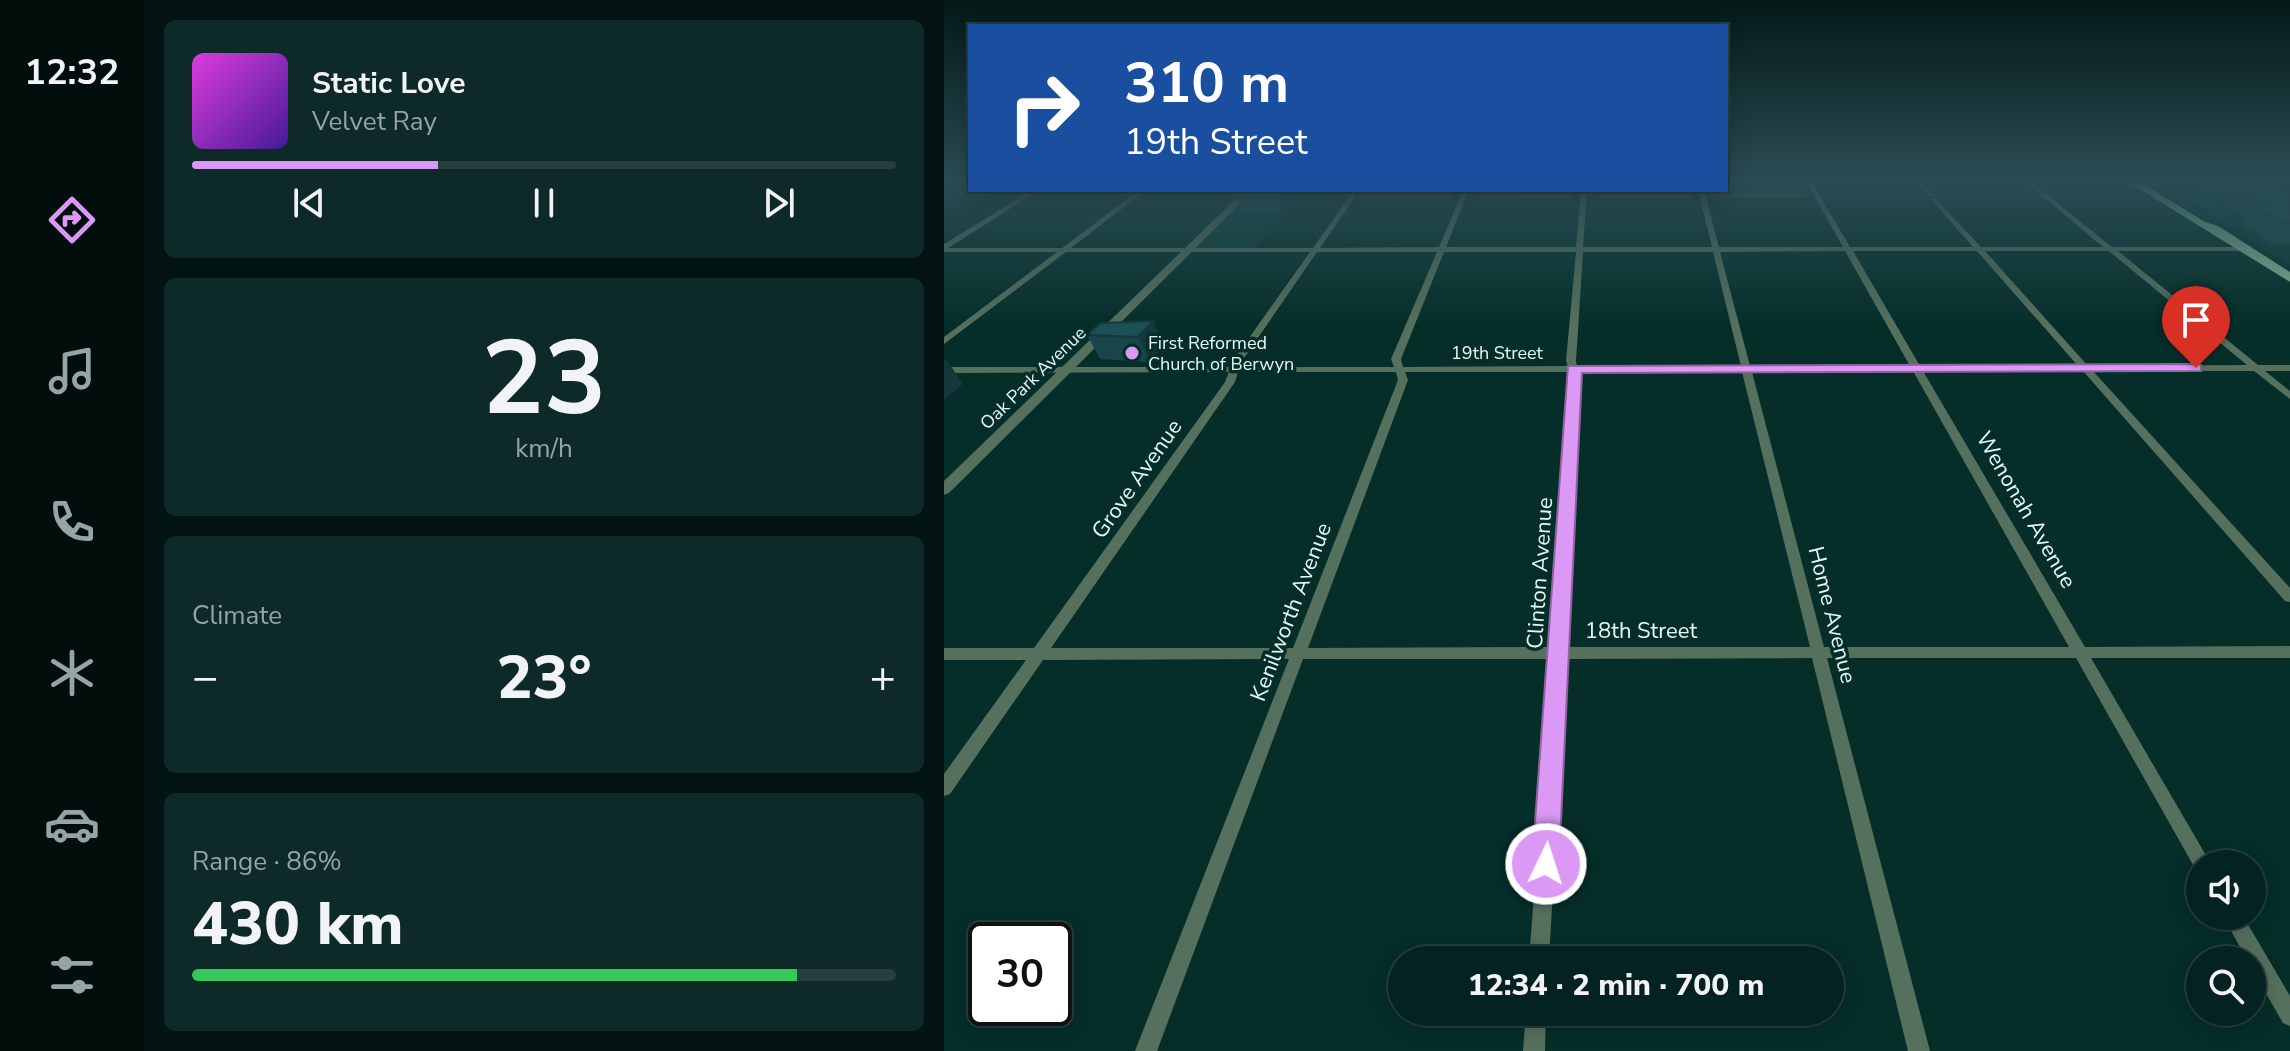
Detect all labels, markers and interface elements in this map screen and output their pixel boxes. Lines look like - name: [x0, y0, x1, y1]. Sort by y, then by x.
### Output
- text: 310 m: [1124, 45, 1289, 122]
- text: 12:32: [24, 48, 120, 97]
- icon: right: [992, 56, 1096, 160]
- text: Static Love: [312, 63, 466, 104]
- text: Velvet Ray: [312, 104, 437, 139]
- text: 19th Street: [1124, 118, 1308, 167]
- icon: previous: [287, 181, 331, 225]
- icon: pause: [522, 181, 566, 225]
- icon: next: [757, 181, 801, 225]
- icon: directions: [44, 192, 100, 248]
- pin: [2162, 286, 2230, 368]
- icon: arrive: [2174, 298, 2218, 342]
- text: 23: [482, 308, 606, 450]
- street label: Oak Park Avenue: [975, 321, 1091, 435]
- place label: First Reformed Church of Berwyn: [1148, 331, 1294, 376]
- street label: 19th Street: [1451, 341, 1544, 365]
- icon: music: [44, 343, 100, 399]
- marker: First Reformed Church of Berwyn: [1123, 344, 1141, 362]
- street label: Grove Avenue: [1085, 413, 1189, 545]
- street label: Wenonah Avenue: [1969, 426, 2083, 594]
- text: km/h: [515, 431, 573, 466]
- icon: phone: [44, 494, 100, 550]
- street label: Clinton Avenue: [1520, 496, 1560, 650]
- street label: Kenilworth Avenue: [1243, 518, 1339, 706]
- street label: Home Avenue: [1801, 543, 1863, 687]
- text: Climate: [192, 598, 282, 633]
- street label: 18th Street: [1585, 616, 1697, 646]
- text: 23°: [496, 637, 592, 719]
- icon: climate: [44, 645, 100, 701]
- text: −: [192, 648, 218, 708]
- text: +: [870, 648, 896, 708]
- icon: car: [44, 796, 100, 852]
- position arrow: [1504, 822, 1588, 906]
- text: Range · 86%: [192, 844, 342, 879]
- map controls: [2186, 850, 2266, 1026]
- button: sound: [2186, 850, 2266, 930]
- text: 430 km: [192, 883, 404, 965]
- speed limit sign: 30: [968, 922, 1072, 1026]
- button: search: [2186, 946, 2266, 1026]
- icon: filters: [44, 947, 100, 1003]
- text: 12:34 · 2 min · 700 m: [1468, 965, 1764, 1006]

